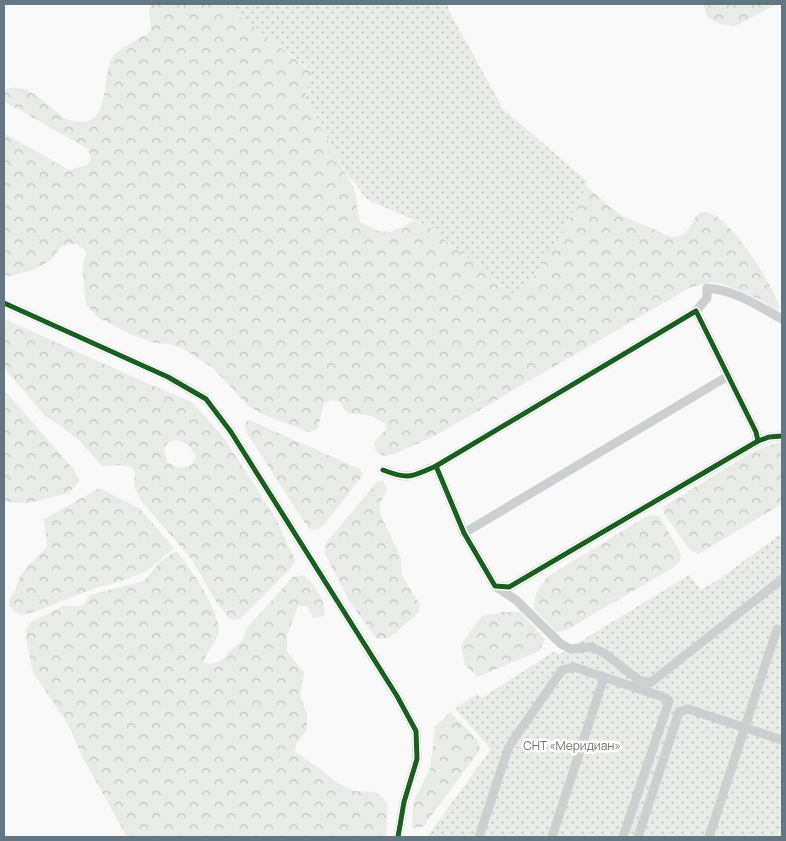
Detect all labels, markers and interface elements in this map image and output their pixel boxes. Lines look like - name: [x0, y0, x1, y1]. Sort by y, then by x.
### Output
- park label: СНТ «Меридиан»: [523, 737, 621, 754]

